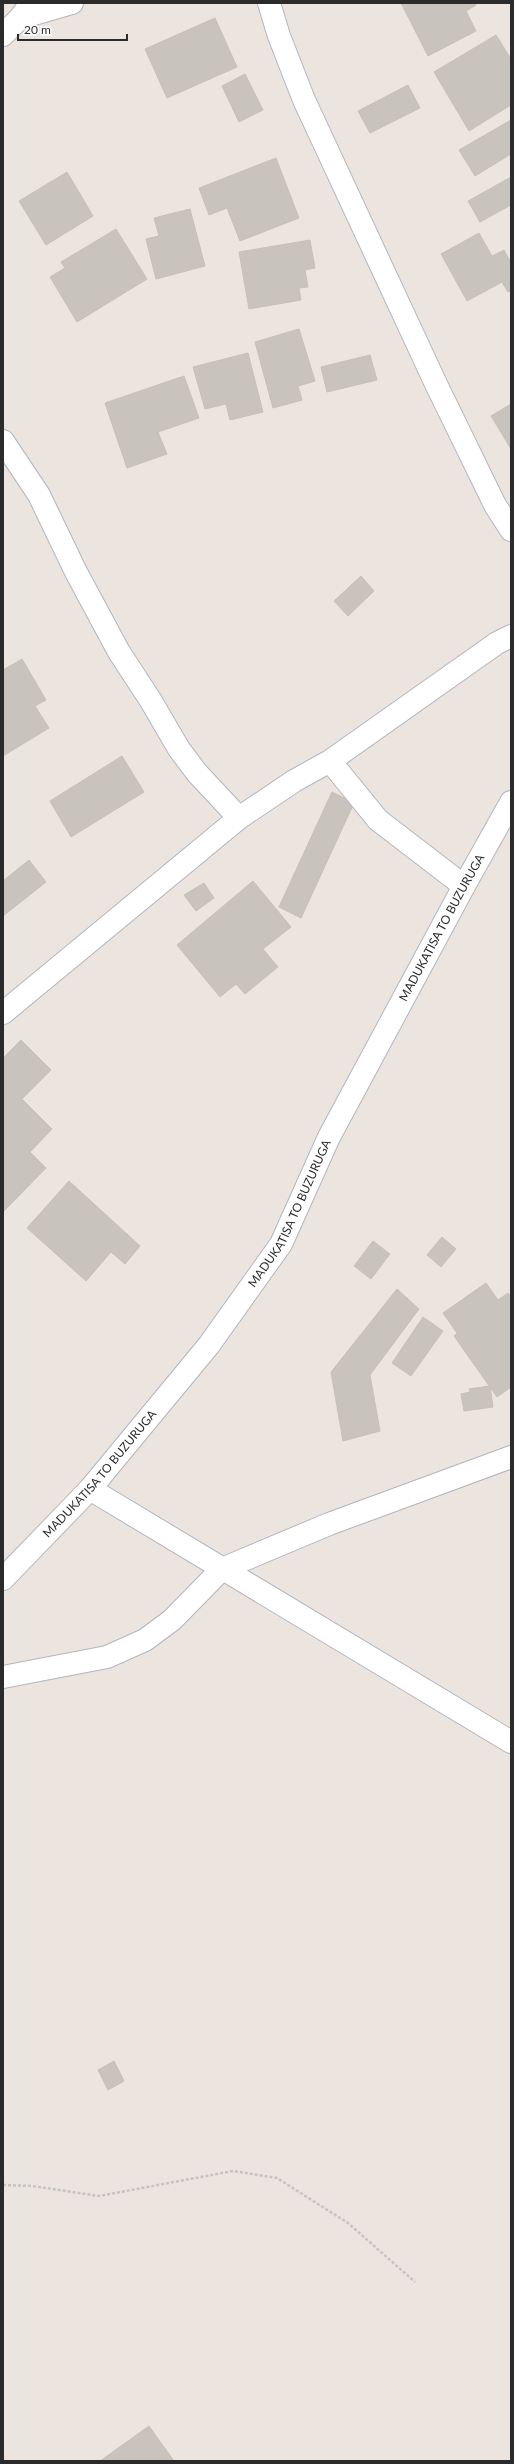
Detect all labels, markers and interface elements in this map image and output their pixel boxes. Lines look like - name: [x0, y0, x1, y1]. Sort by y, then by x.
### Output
- scale bar: [18, 16, 127, 42]
- text: 20 m: [24, 22, 51, 37]
- street label: MADUKATISA TO BUZURUGA: [395, 851, 488, 1004]
- street label: MADUKATISA TO BUZURUGA: [245, 1136, 334, 1290]
- street label: MADUKATISA TO BUZURUGA: [39, 1406, 160, 1540]

